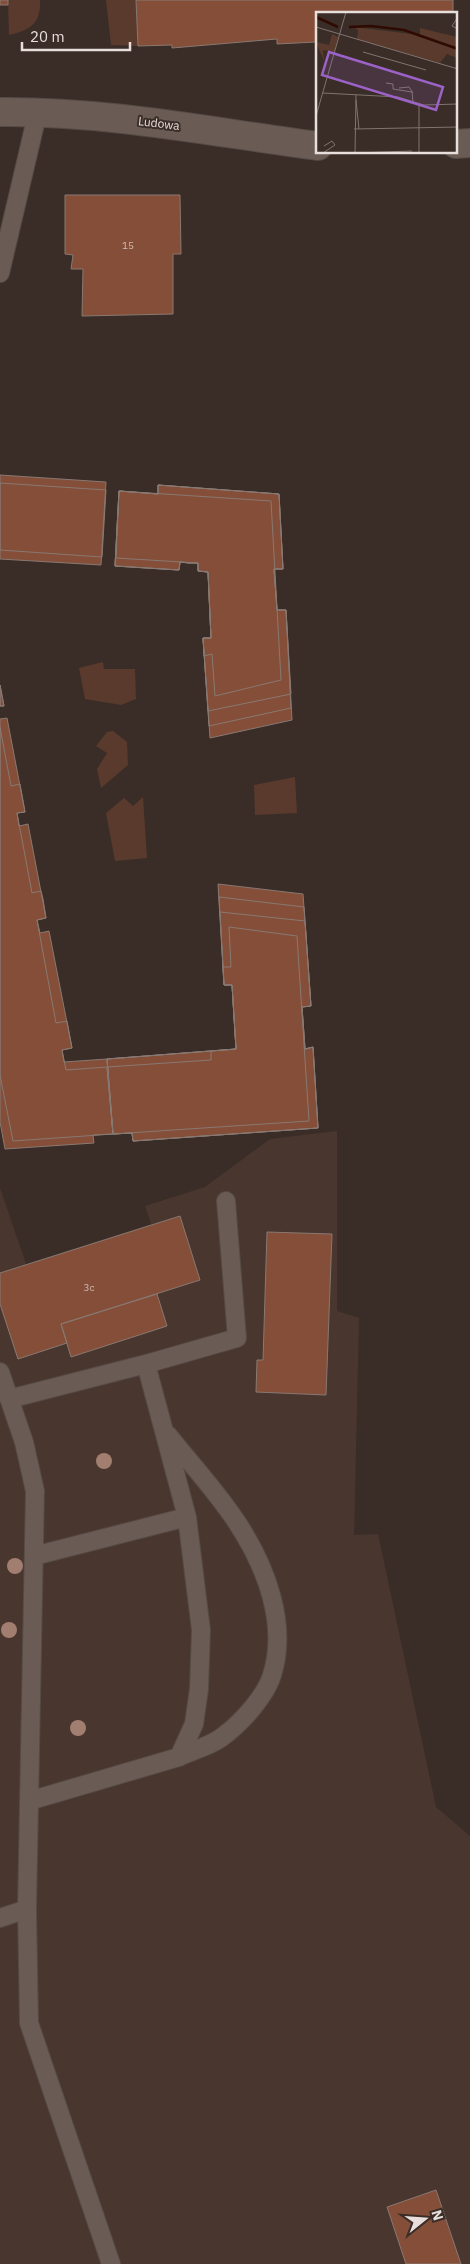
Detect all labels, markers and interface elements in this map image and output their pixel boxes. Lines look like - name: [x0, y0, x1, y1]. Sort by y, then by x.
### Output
- inset map: [316, 12, 458, 154]
- scale bar: [22, 20, 130, 52]
- text: 20 m: [30, 27, 65, 46]
- street label: Ludowa: [137, 113, 181, 133]
- house number: 15: [122, 239, 134, 252]
- house number: 3c: [83, 1281, 95, 1294]
- north arrow: [400, 2194, 450, 2244]
- text: N: [427, 2208, 448, 2223]

